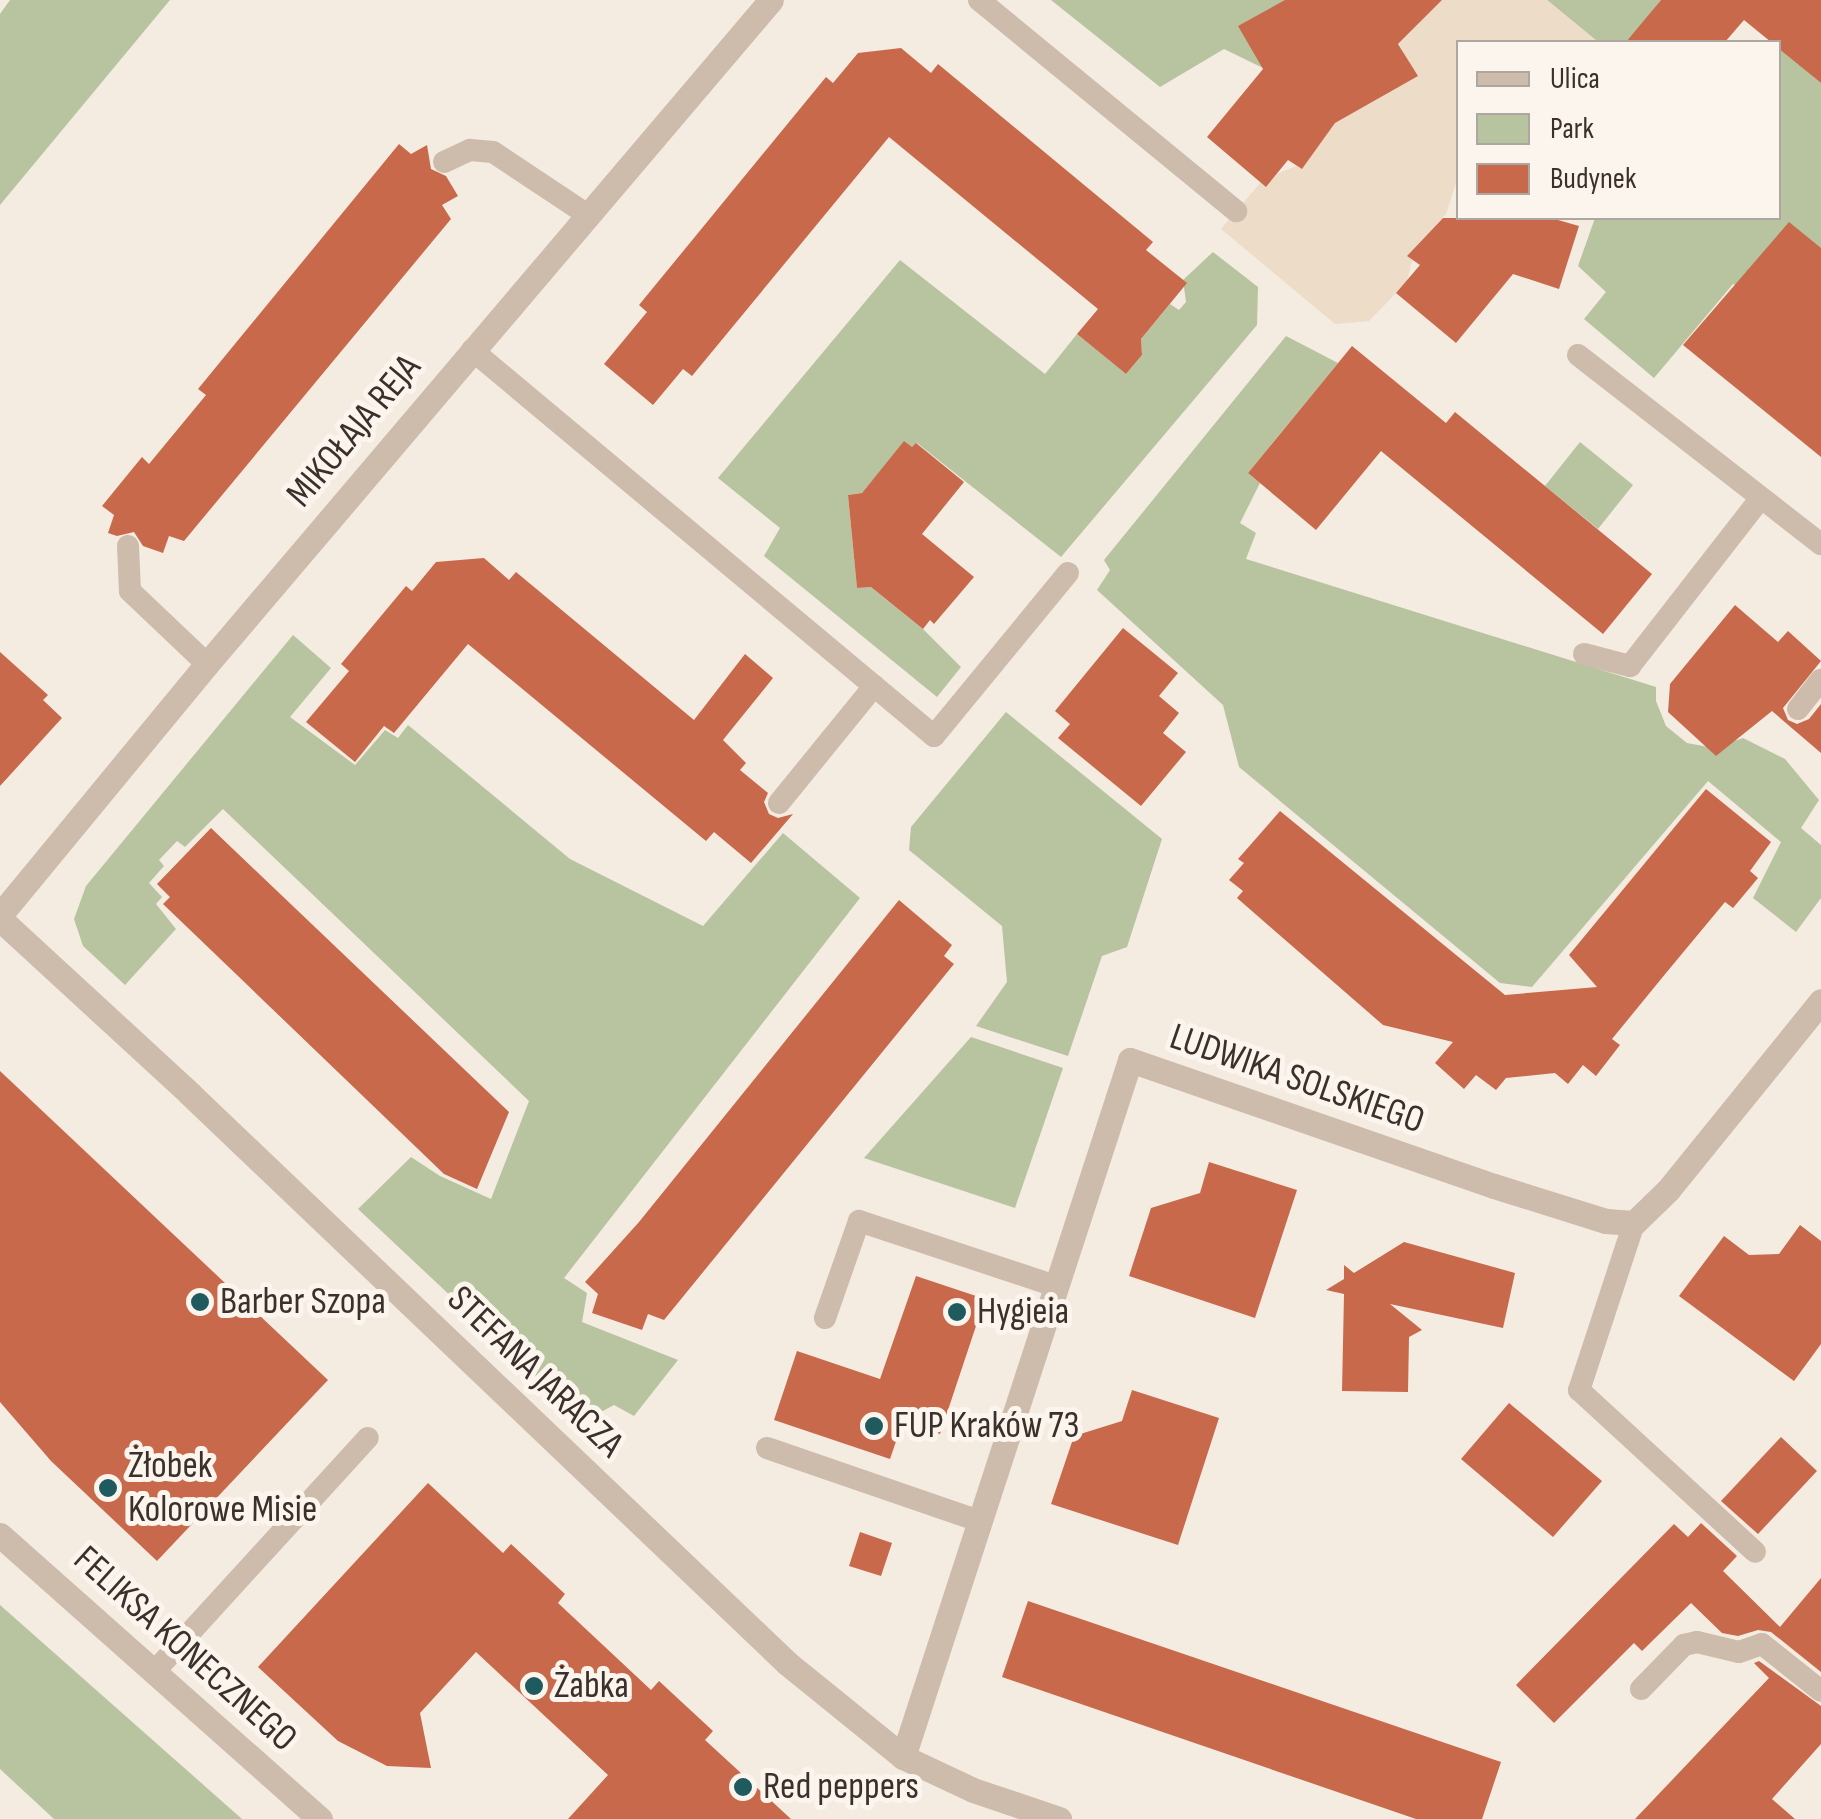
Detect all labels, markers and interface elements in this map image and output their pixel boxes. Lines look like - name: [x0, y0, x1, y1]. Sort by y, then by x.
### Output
- legend: [1456, 40, 1781, 220]
- text: Ulica: [1550, 61, 1600, 97]
- text: Park: [1550, 111, 1594, 147]
- text: Budynek: [1550, 161, 1636, 197]
- street label: MIKOŁAJA REJA: [277, 346, 431, 516]
- street label: LUDWIKA SOLSKIEGO: [1164, 1014, 1430, 1144]
- street label: STEFANA JARACZA: [438, 1277, 632, 1467]
- place label: Barber Szopa: [220, 1279, 386, 1325]
- place label: Hygieia: [977, 1289, 1069, 1335]
- marker: Barber Szopa: [189, 1291, 211, 1313]
- marker: Hygieia: [946, 1301, 968, 1323]
- place label: FUP Kraków 73: [894, 1403, 1079, 1449]
- marker: FUP Kraków 73: [863, 1415, 885, 1437]
- place label: Żłobek Kolorowe Misie: [128, 1443, 317, 1532]
- marker: Żłobek Kolorowe Misie: [97, 1477, 119, 1499]
- street label: FELIKSA KONECZNEGO: [64, 1537, 306, 1761]
- place label: Żabka: [554, 1663, 629, 1709]
- marker: Żabka: [523, 1675, 545, 1697]
- place label: Red peppers: [763, 1764, 919, 1810]
- marker: Red peppers: [732, 1776, 754, 1798]

